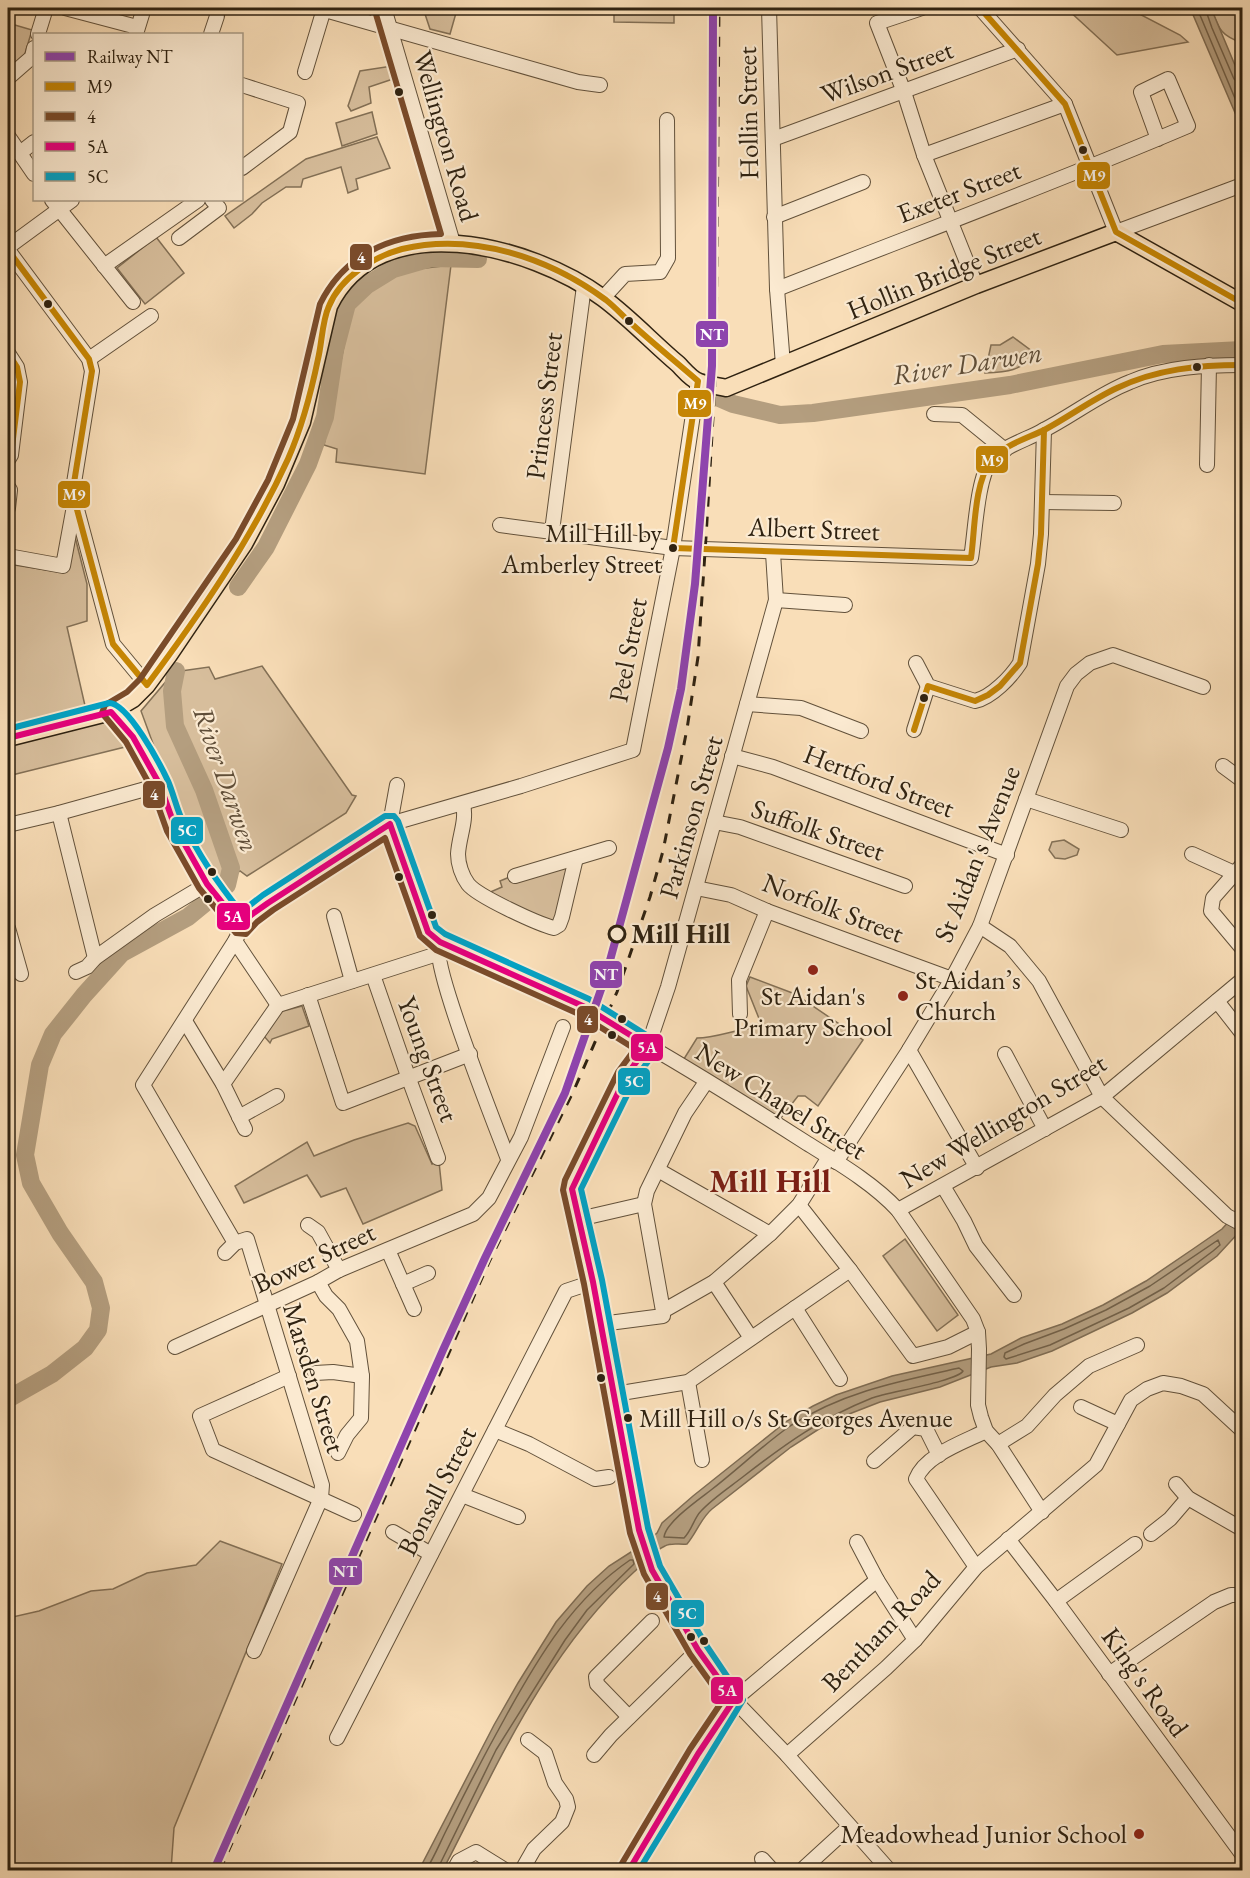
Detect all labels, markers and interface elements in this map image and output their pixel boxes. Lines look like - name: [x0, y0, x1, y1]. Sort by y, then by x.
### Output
- street label: Wilson Street: [816, 31, 958, 112]
- legend: [33, 33, 243, 201]
- text: Railway NT: [87, 45, 174, 68]
- street label: Wellington Road: [405, 46, 488, 226]
- street label: Hollin Street: [729, 46, 766, 180]
- text: M9: [87, 75, 112, 98]
- unlabelled marker: [393, 86, 405, 98]
- text: 4: [87, 105, 96, 128]
- text: 5A: [87, 135, 109, 158]
- unlabelled marker: [1077, 144, 1089, 156]
- street label: Exeter Street: [892, 152, 1026, 231]
- line badge: M9: [1076, 161, 1111, 190]
- text: 5C: [87, 165, 108, 188]
- text: M9: [1082, 165, 1106, 186]
- street label: Hollin Bridge Street: [842, 217, 1046, 327]
- line badge: 4: [349, 243, 373, 271]
- text: 4: [357, 247, 366, 268]
- unlabelled marker: [42, 298, 54, 310]
- unlabelled marker: [623, 315, 635, 327]
- line badge: NT: [695, 320, 729, 348]
- text: NT: [700, 324, 725, 345]
- street label: Princess Street: [517, 330, 570, 481]
- water label: River Darwen: [889, 333, 1045, 393]
- unlabelled marker: [1191, 361, 1203, 373]
- line badge: M9: [677, 389, 712, 418]
- text: M9: [683, 393, 707, 414]
- line badge: M9: [975, 445, 1009, 474]
- text: M9: [980, 450, 1004, 471]
- line badge: M9: [57, 480, 91, 509]
- text: M9: [62, 484, 86, 505]
- street label: Albert Street: [747, 509, 881, 548]
- place label: Mill Hill by Amberley Street: [500, 516, 663, 581]
- marker: Mill Hill by Amberley Street: [667, 542, 679, 554]
- street label: Peel Street: [600, 594, 655, 705]
- unlabelled marker: [918, 692, 930, 704]
- water label: River Darwen: [185, 702, 269, 856]
- street label: Parkinson Street: [651, 731, 731, 902]
- street label: Hertford Street: [799, 736, 960, 825]
- street label: St Aidan's Avenue: [925, 760, 1028, 947]
- line badge: 4: [142, 780, 166, 809]
- text: 4: [150, 784, 159, 805]
- street label: Suffolk Street: [747, 790, 890, 869]
- line badge: 5C: [170, 816, 204, 845]
- text: 5C: [177, 820, 197, 841]
- street label: Norfolk Street: [758, 865, 909, 951]
- unlabelled marker: [206, 866, 218, 878]
- unlabelled marker: [393, 871, 405, 883]
- unlabelled marker: [202, 893, 214, 905]
- line badge: 5A: [216, 902, 251, 931]
- text: 5A: [223, 906, 243, 927]
- unlabelled marker: [426, 909, 438, 921]
- place label: Mill Hill: [631, 916, 731, 951]
- marker: Mill Hill: [608, 925, 626, 943]
- line badge: NT: [589, 960, 623, 989]
- place label: St Aidan’s Church: [915, 962, 1021, 1028]
- marker: St Aidan's Primary School: [806, 963, 820, 977]
- text: NT: [594, 964, 619, 985]
- place label: St Aidan's Primary School: [734, 978, 892, 1044]
- marker: St Aidan’s Church: [896, 989, 910, 1003]
- street label: Young Street: [390, 991, 468, 1127]
- line badge: 4: [576, 1005, 599, 1034]
- text: 4: [584, 1009, 593, 1030]
- unlabelled marker: [616, 1013, 628, 1025]
- unlabelled marker: [606, 1029, 618, 1041]
- line badge: 5A: [630, 1033, 664, 1062]
- street label: New Chapel Street: [689, 1034, 874, 1167]
- text: 5A: [637, 1037, 657, 1058]
- street label: New Wellington Street: [893, 1045, 1113, 1196]
- line badge: 5C: [617, 1067, 651, 1096]
- text: 5C: [624, 1071, 644, 1092]
- district label: Mill Hill: [709, 1159, 831, 1202]
- street label: Bower Street: [247, 1214, 381, 1301]
- street label: Marsden Street: [275, 1298, 354, 1458]
- unlabelled marker: [595, 1372, 607, 1384]
- place label: Mill Hill o/s St Georges Avenue: [639, 1401, 953, 1435]
- marker: Mill Hill o/s St Georges Avenue: [622, 1412, 634, 1424]
- street label: Bonsall Street: [389, 1420, 484, 1561]
- line badge: NT: [328, 1557, 363, 1586]
- text: NT: [333, 1561, 358, 1582]
- street label: Bentham Road: [814, 1562, 948, 1699]
- line badge: 4: [645, 1582, 669, 1611]
- text: 4: [653, 1586, 662, 1607]
- line badge: 5C: [670, 1599, 705, 1628]
- text: 5C: [677, 1603, 697, 1624]
- street label: King's Road: [1094, 1620, 1197, 1744]
- unlabelled marker: [685, 1631, 697, 1643]
- unlabelled marker: [698, 1635, 710, 1647]
- line badge: 5A: [710, 1676, 744, 1705]
- text: 5A: [717, 1680, 737, 1701]
- place label: Meadowhead Junior School: [840, 1816, 1127, 1851]
- marker: Meadowhead Junior School: [1132, 1827, 1146, 1841]

